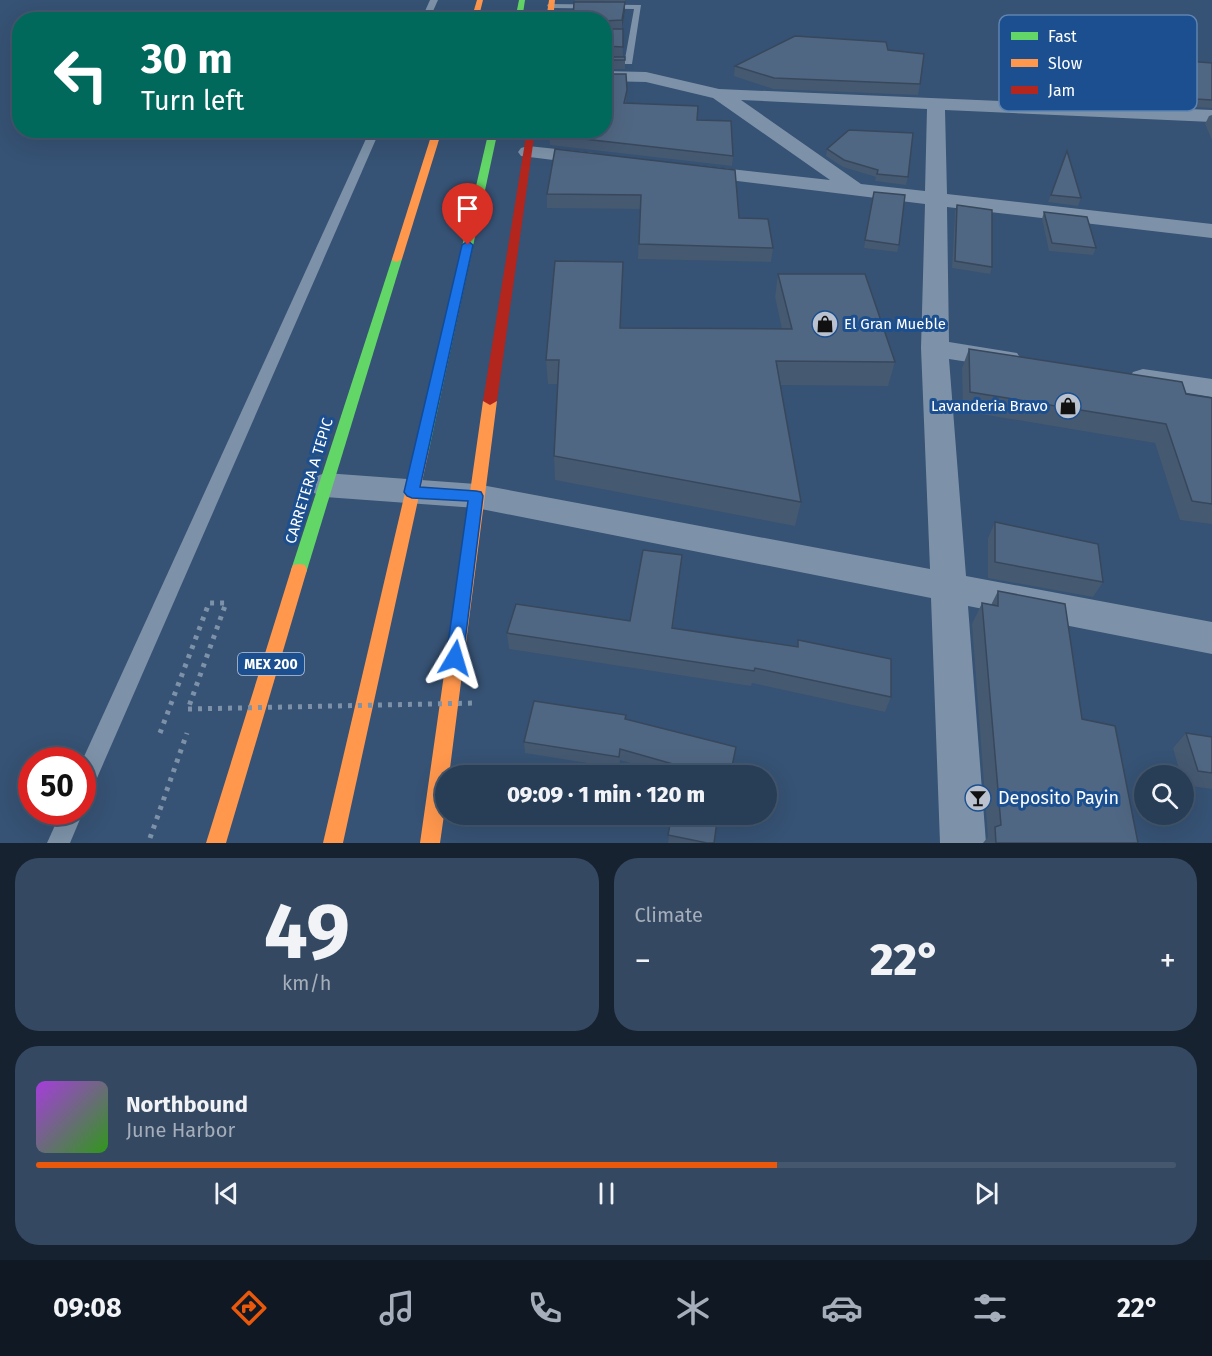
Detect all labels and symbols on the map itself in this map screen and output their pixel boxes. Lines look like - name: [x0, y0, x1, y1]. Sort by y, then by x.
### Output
- legend: [999, 15, 1197, 111]
- text: Fast: [1048, 27, 1077, 46]
- text: Slow: [1048, 54, 1083, 73]
- text: Jam: [1048, 81, 1075, 100]
- pin: [442, 183, 493, 245]
- shop icon: El Gran Mueble: [810, 309, 840, 339]
- place label: El Gran Mueble: [844, 315, 946, 333]
- shop icon: Lavanderia Bravo: [1053, 391, 1083, 421]
- place label: Lavanderia Bravo: [931, 397, 1048, 415]
- street label: CARRETERA A TEPIC: [281, 415, 337, 546]
- position arrow: [423, 626, 487, 690]
- road number: MEX 200: [238, 653, 304, 675]
- speed limit sign: 50: [18, 747, 96, 825]
- bar icon: Deposito Payin: [963, 783, 993, 813]
- place label: Deposito Payin: [998, 787, 1119, 809]

